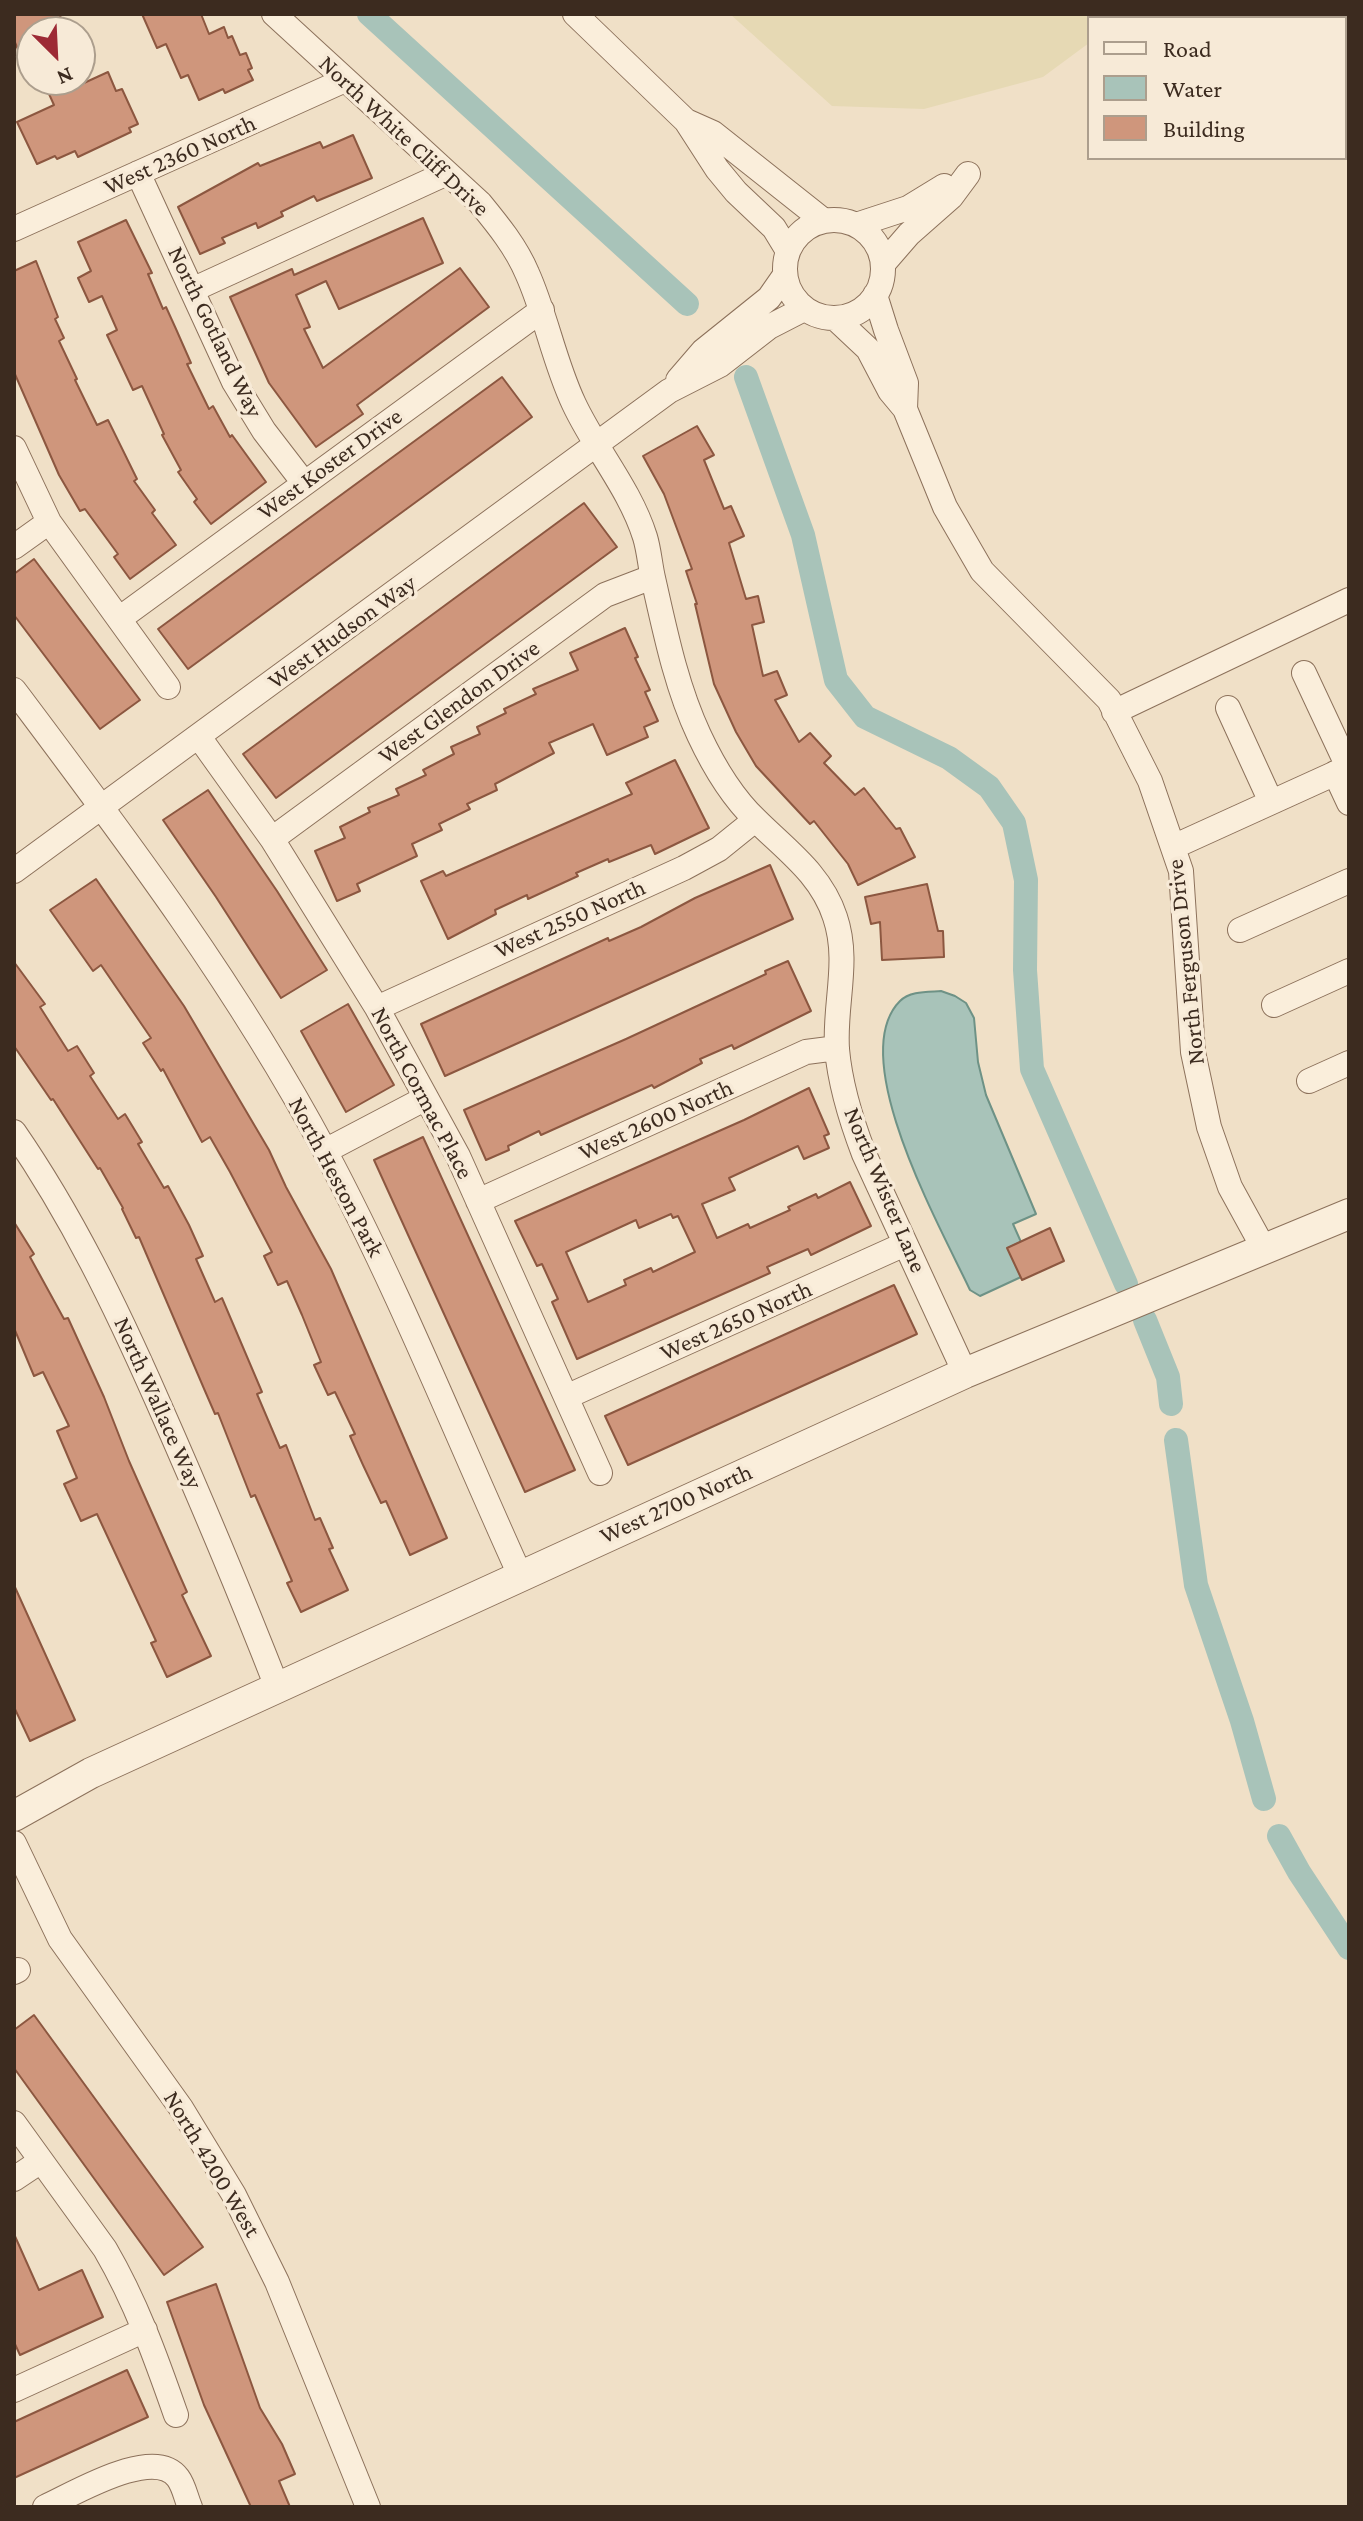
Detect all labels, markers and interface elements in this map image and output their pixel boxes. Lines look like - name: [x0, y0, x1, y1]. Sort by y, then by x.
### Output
- north arrow: [16, 16, 96, 96]
- legend: [1087, 16, 1347, 160]
- text: Road: [1163, 35, 1212, 62]
- street label: North White Cliff Drive: [313, 49, 495, 223]
- text: N: [53, 62, 77, 91]
- text: Water: [1163, 75, 1222, 102]
- street label: West 2360 North: [99, 109, 261, 201]
- text: Building: [1163, 115, 1245, 142]
- street label: North Gotland Way: [161, 242, 269, 422]
- street label: West Koster Drive: [252, 402, 408, 526]
- street label: West Hudson Way: [262, 569, 422, 695]
- street label: West Glendon Drive: [373, 634, 545, 770]
- street label: North Ferguson Drive: [1161, 858, 1211, 1066]
- street label: West 2550 North: [490, 873, 650, 965]
- street label: North Cormac Place: [365, 1002, 479, 1184]
- street label: West 2600 North: [574, 1073, 738, 1167]
- street label: North Heston Park: [282, 1092, 390, 1262]
- street label: North Wister Lane: [837, 1103, 933, 1277]
- street label: West 2650 North: [656, 1275, 816, 1367]
- street label: North Wallace Way: [107, 1313, 209, 1493]
- street label: West 2700 North: [595, 1458, 757, 1550]
- street label: North 4200 West: [157, 2086, 267, 2242]

